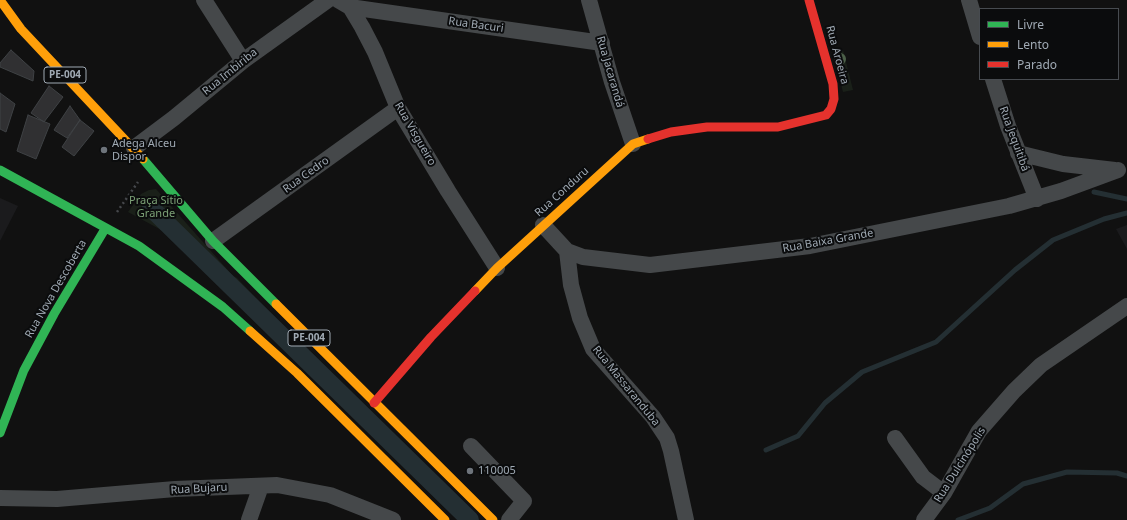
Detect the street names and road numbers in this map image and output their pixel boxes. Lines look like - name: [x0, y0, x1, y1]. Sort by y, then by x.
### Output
- street label: Rua Bacuri: [448, 15, 504, 35]
- street label: Rua Aroeira: [823, 24, 851, 86]
- street label: Rua Jacarandá: [594, 35, 626, 109]
- street label: Rua Imbiriba: [200, 46, 260, 98]
- road number: PE-004: [44, 67, 86, 83]
- street label: Rua Visgueiro: [392, 100, 438, 168]
- street label: Rua Jequitibá: [996, 105, 1032, 173]
- street label: Rua Cedro: [280, 154, 332, 196]
- street label: Rua Conduru: [532, 164, 592, 220]
- street label: Rua Baixa Grande: [782, 227, 874, 255]
- street label: Rua Nova Descoberta: [22, 238, 90, 340]
- road number: PE-004: [288, 330, 330, 346]
- street label: Rua Massaranduba: [590, 343, 662, 429]
- street label: Rua Dulcinópolis: [932, 425, 988, 505]
- street label: Rua Bujaru: [170, 481, 228, 497]

